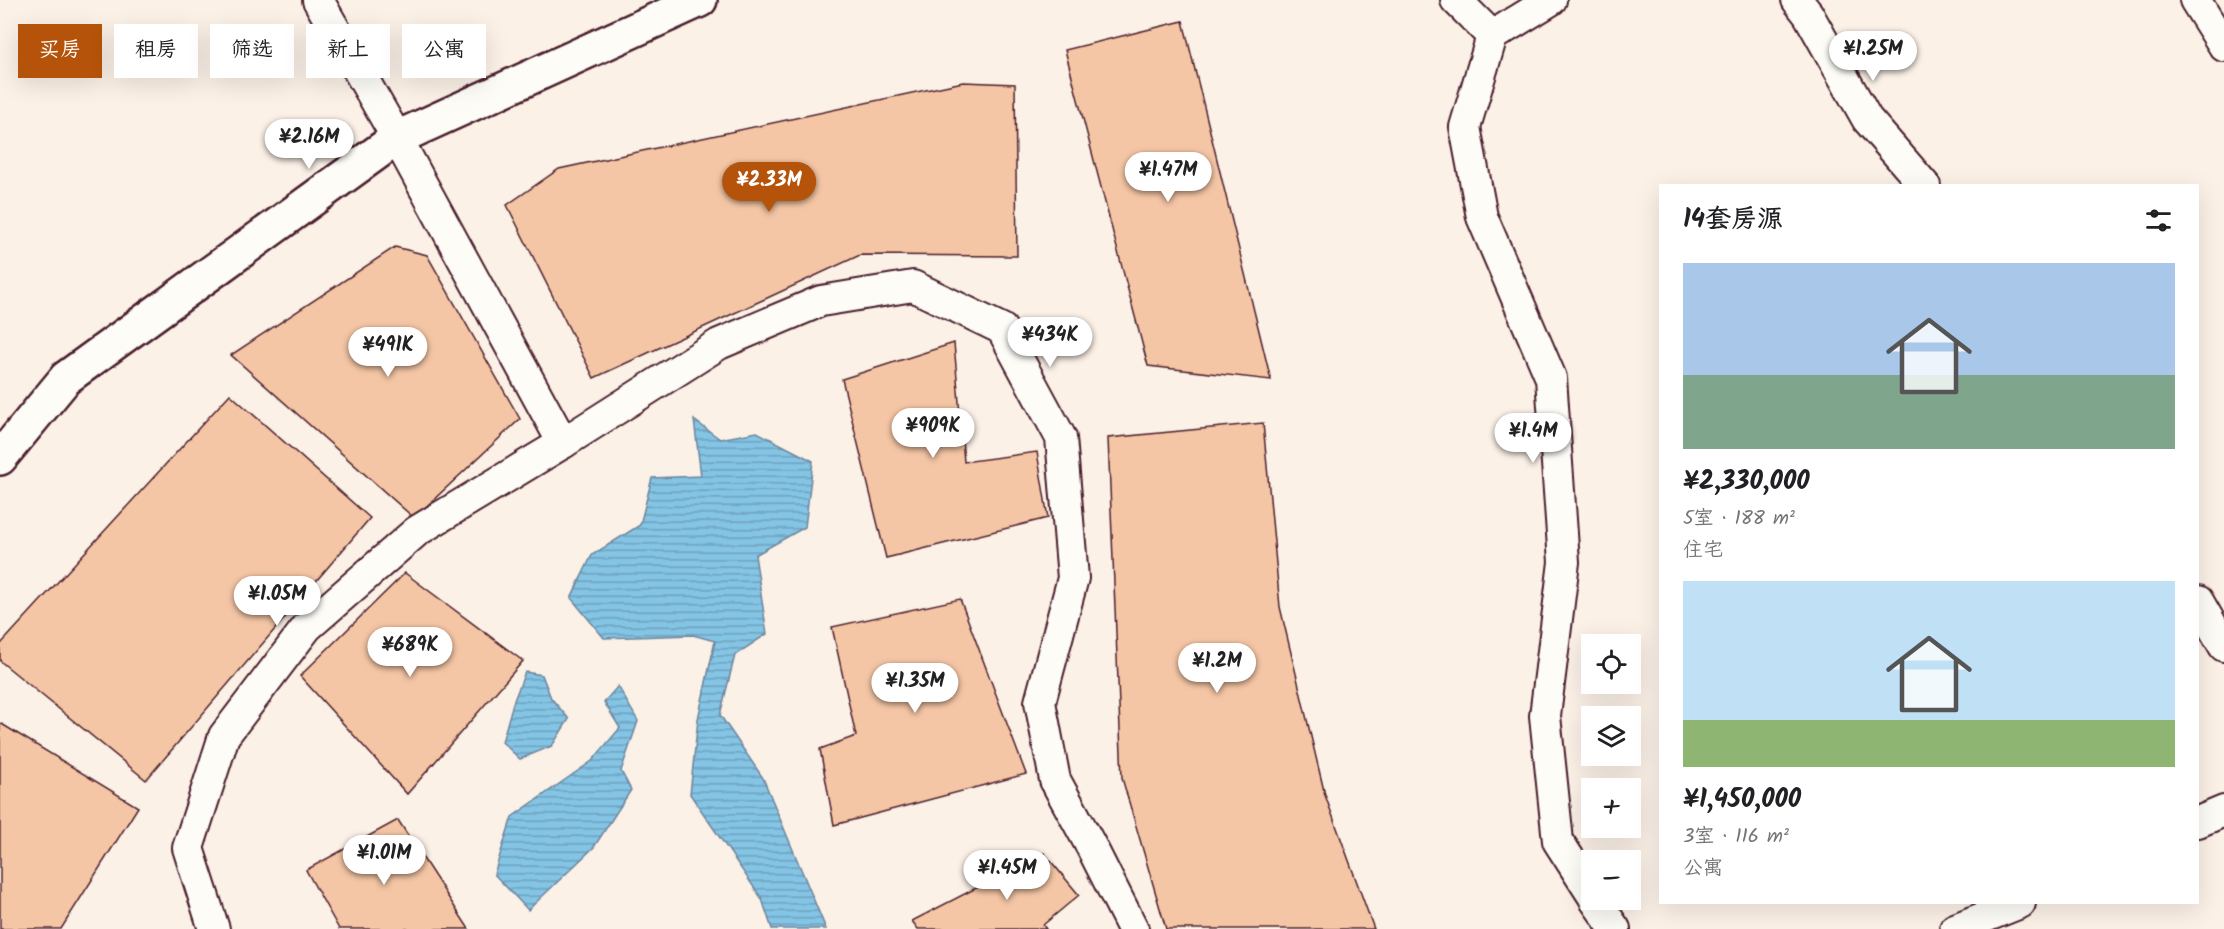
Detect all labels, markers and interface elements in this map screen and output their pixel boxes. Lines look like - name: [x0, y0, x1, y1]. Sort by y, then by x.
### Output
- chip: 买房: [18, 24, 102, 78]
- chip: 租房: [114, 24, 198, 78]
- chip: 筛选: [210, 24, 294, 78]
- chip: 新上: [306, 24, 390, 78]
- chip: 公寓: [402, 24, 486, 78]
- pin: ¥1.25M: [1824, 31, 1922, 82]
- text: ¥1.25M: [1843, 34, 1903, 66]
- pin: ¥2.16M: [260, 119, 358, 170]
- text: ¥2.16M: [279, 122, 339, 154]
- pin: ¥1.47M: [1119, 152, 1217, 203]
- text: ¥1.47M: [1139, 155, 1197, 187]
- pin: ¥2.33M: [720, 162, 818, 213]
- text: ¥2.33M: [736, 165, 802, 197]
- text: 14套房源: [1683, 199, 1783, 241]
- icon: filters: [2142, 204, 2175, 237]
- icon: home: [1875, 302, 1983, 410]
- pin: ¥434K: [1008, 317, 1092, 368]
- text: ¥434K: [1021, 320, 1079, 352]
- pin: ¥491K: [346, 327, 430, 378]
- text: ¥491K: [362, 330, 414, 362]
- pin: ¥909K: [891, 408, 975, 459]
- text: ¥909K: [906, 411, 960, 443]
- pin: ¥1.4M: [1491, 413, 1575, 464]
- text: ¥1.4M: [1508, 416, 1558, 448]
- text: ¥2,330,000: [1683, 461, 1810, 503]
- text: 5室 · 188 m²: [1683, 503, 1795, 535]
- text: 住宅: [1683, 535, 1723, 567]
- pin: ¥1.05M: [228, 576, 326, 627]
- text: ¥1.05M: [248, 579, 306, 611]
- icon: home: [1875, 620, 1983, 728]
- pin: ¥689K: [368, 627, 452, 678]
- text: ¥689K: [381, 630, 439, 662]
- map controls: [1581, 634, 1641, 910]
- button: locate: [1581, 634, 1641, 694]
- pin: ¥1.2M: [1175, 643, 1259, 694]
- text: ¥1.2M: [1192, 646, 1242, 678]
- pin: ¥1.35M: [866, 663, 964, 714]
- text: ¥1.35M: [885, 666, 945, 698]
- button: layers: [1581, 706, 1641, 766]
- button: +: [1581, 778, 1641, 838]
- text: ¥1,450,000: [1683, 779, 1801, 821]
- text: 3室 · 116 m²: [1683, 821, 1789, 853]
- pin: ¥1.01M: [335, 835, 433, 886]
- text: ¥1.01M: [357, 838, 411, 870]
- pin: ¥1.45M: [958, 850, 1056, 901]
- button: −: [1581, 850, 1641, 910]
- text: ¥1.45M: [977, 853, 1037, 885]
- text: 公寓: [1683, 853, 1723, 885]

